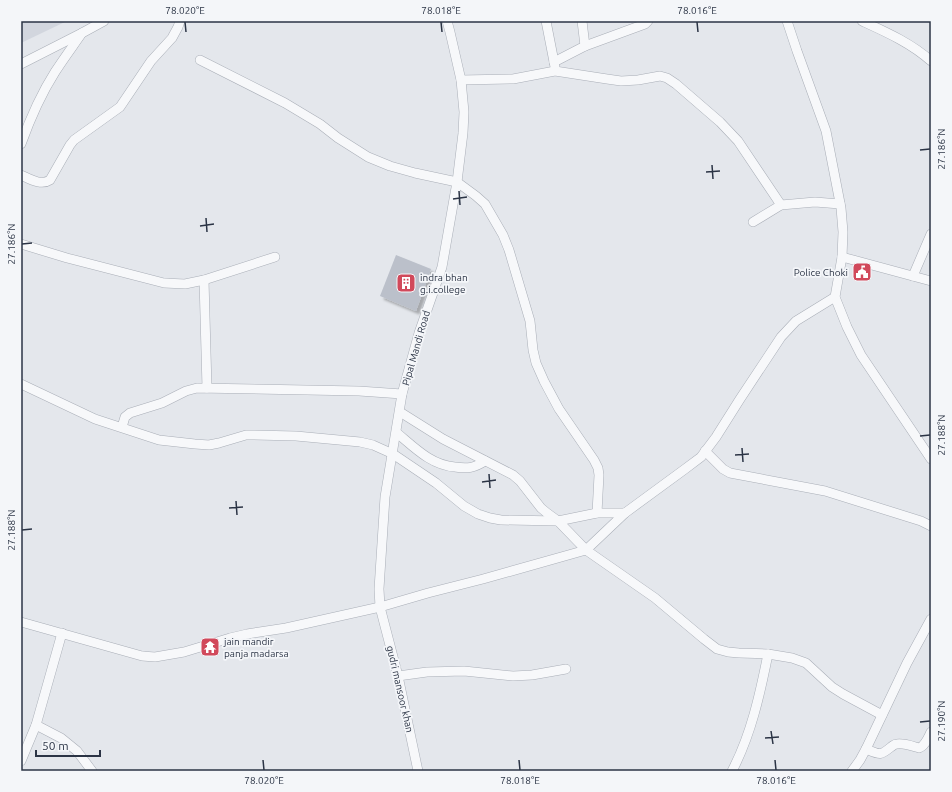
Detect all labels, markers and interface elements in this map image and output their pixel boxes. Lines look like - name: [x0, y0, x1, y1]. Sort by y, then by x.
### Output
- text: 78.020°E: [165, 5, 205, 16]
- text: 78.018°E: [421, 5, 461, 16]
- text: 78.016°E: [677, 5, 717, 16]
- text: 27.186°N: [936, 128, 947, 170]
- text: 27.186°N: [6, 223, 17, 265]
- public building icon: Police Choki: [851, 261, 873, 283]
- place label: Police Choki: [794, 267, 848, 278]
- building icon: indra bhan g.i.college: [395, 272, 417, 294]
- place label: indra bhan g.i.college: [420, 272, 468, 295]
- street label: Pipal Mandi Road: [400, 309, 432, 387]
- text: 27.188°N: [936, 414, 947, 456]
- text: 27.188°N: [6, 509, 17, 551]
- temple icon: jain mandir panja madarsa: [199, 636, 221, 658]
- place label: jain mandir panja madarsa: [223, 636, 289, 659]
- street label: gudri mansoor khan: [385, 644, 415, 734]
- text: 27.190°N: [936, 700, 947, 742]
- scale bar: [36, 732, 100, 758]
- text: 50 m: [42, 739, 69, 752]
- text: 78.020°E: [244, 775, 284, 786]
- text: 78.018°E: [500, 775, 540, 786]
- text: 78.016°E: [756, 775, 796, 786]

